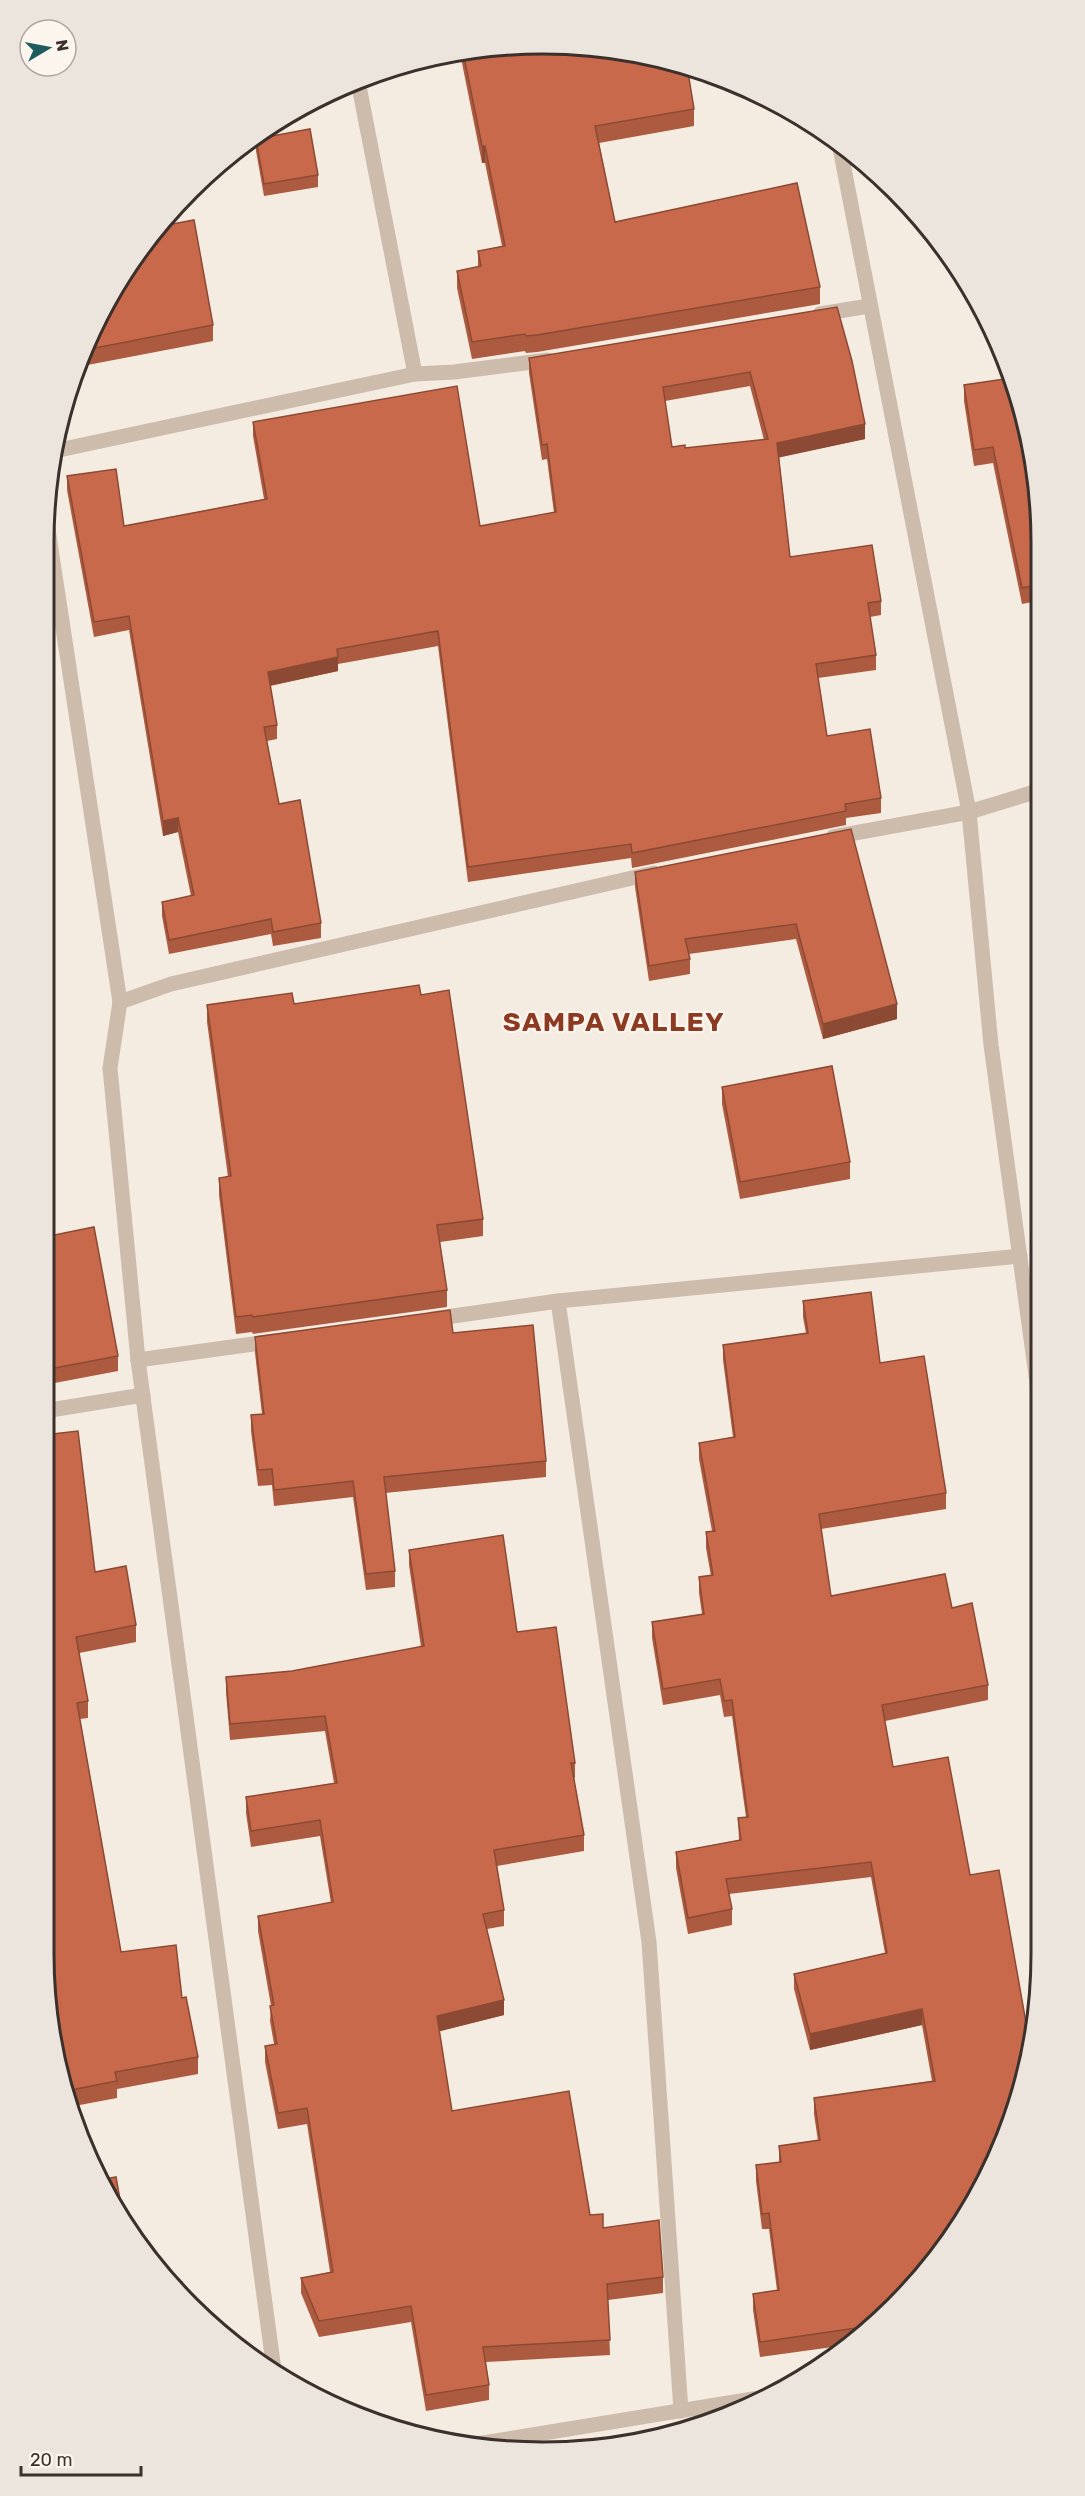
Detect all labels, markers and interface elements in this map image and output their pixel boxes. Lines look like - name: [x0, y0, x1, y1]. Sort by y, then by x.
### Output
- north arrow: [18, 18, 78, 78]
- text: N: [52, 38, 73, 53]
- district label: SAMPA VALLEY: [503, 1006, 725, 1038]
- scale bar: [21, 2439, 141, 2477]
- text: 20 m: [30, 2449, 72, 2471]

